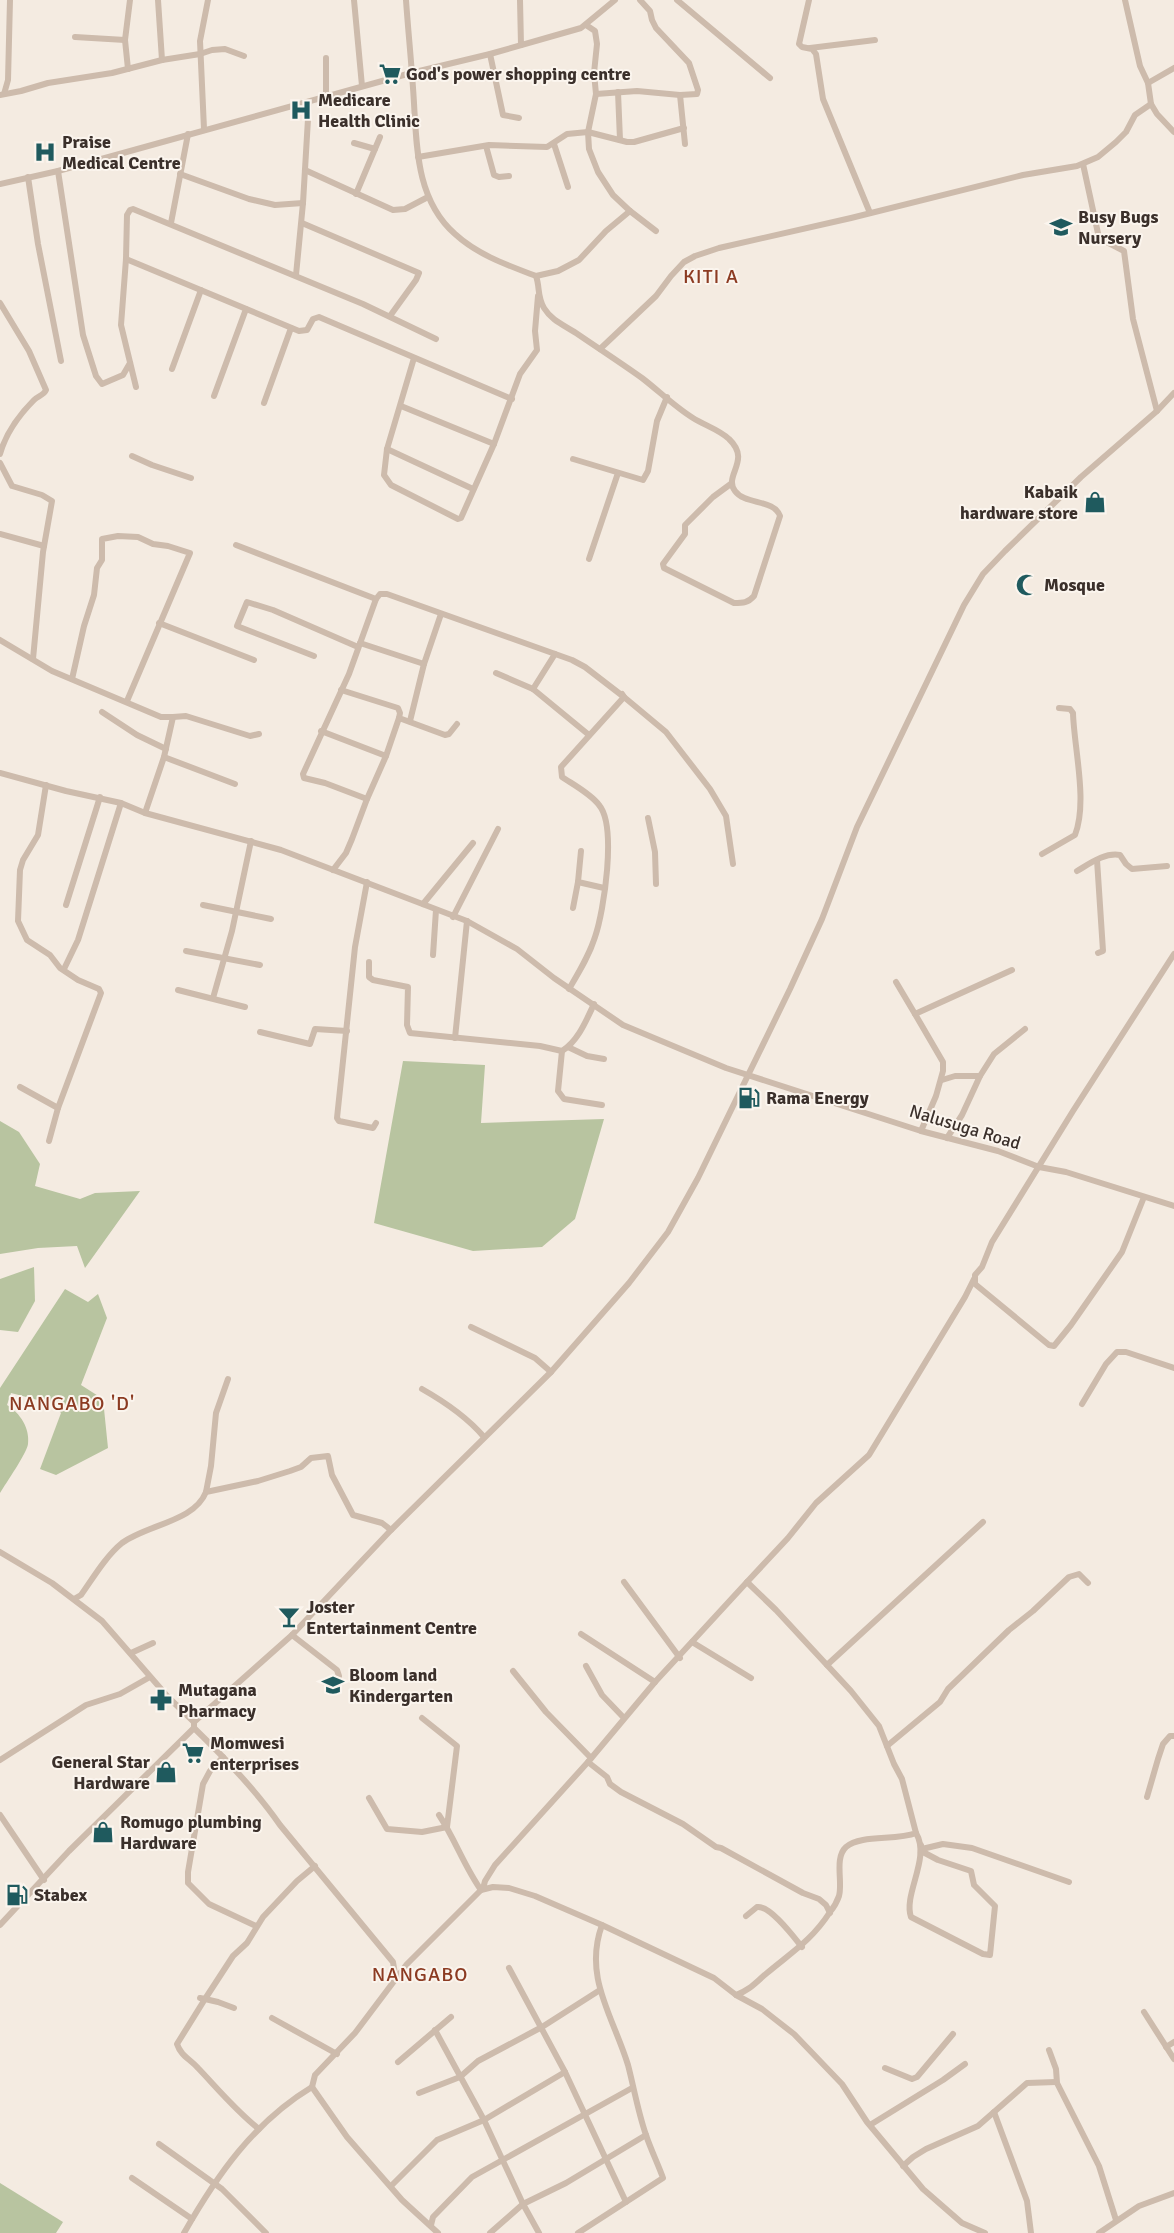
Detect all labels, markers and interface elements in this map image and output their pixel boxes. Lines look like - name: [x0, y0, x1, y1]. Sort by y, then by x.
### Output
- supermarket icon: God's power shopping centre: [377, 61, 403, 87]
- place label: God's power shopping centre: [406, 63, 631, 85]
- place label: Medicare Health Clinic: [318, 89, 420, 132]
- hospital icon: Medicare Health Clinic: [288, 97, 314, 123]
- place label: Praise Medical Centre: [62, 131, 181, 174]
- hospital icon: Praise Medical Centre: [32, 139, 58, 165]
- place label: Busy Bugs Nursery: [1078, 206, 1158, 249]
- school or university icon: Busy Bugs Nursery: [1048, 214, 1074, 240]
- district label: KITI A: [683, 264, 739, 289]
- place label: Kabaik hardware store: [960, 481, 1079, 524]
- shop icon: Kabaik hardware store: [1082, 489, 1108, 515]
- mosque icon: Mosque: [1014, 572, 1040, 598]
- place label: Mosque: [1044, 574, 1105, 596]
- fuel station icon: Rama Energy: [736, 1085, 762, 1111]
- place label: Rama Energy: [766, 1087, 869, 1109]
- street label: Nalusuga Road: [907, 1100, 1023, 1154]
- district label: NANGABO 'D': [9, 1391, 135, 1416]
- place label: Joster Entertainment Centre: [306, 1596, 477, 1639]
- bar icon: Joster Entertainment Centre: [276, 1604, 302, 1630]
- place label: Bloom land Kindergarten: [349, 1664, 453, 1707]
- school or university icon: Bloom land Kindergarten: [320, 1672, 346, 1698]
- place label: Mutagana Pharmacy: [178, 1679, 257, 1722]
- pharmacy icon: Mutagana Pharmacy: [148, 1687, 174, 1713]
- place label: Momwesi enterprises: [210, 1732, 299, 1775]
- supermarket icon: Momwesi enterprises: [180, 1740, 206, 1766]
- place label: General Star Hardware: [52, 1751, 151, 1794]
- shop icon: General Star Hardware: [153, 1759, 179, 1785]
- place label: Romugo plumbing Hardware: [120, 1811, 262, 1854]
- shop icon: Romugo plumbing Hardware: [90, 1819, 116, 1845]
- fuel station icon: Stabex: [4, 1882, 30, 1908]
- place label: Stabex: [34, 1884, 88, 1906]
- district label: NANGABO: [372, 1962, 468, 1987]

